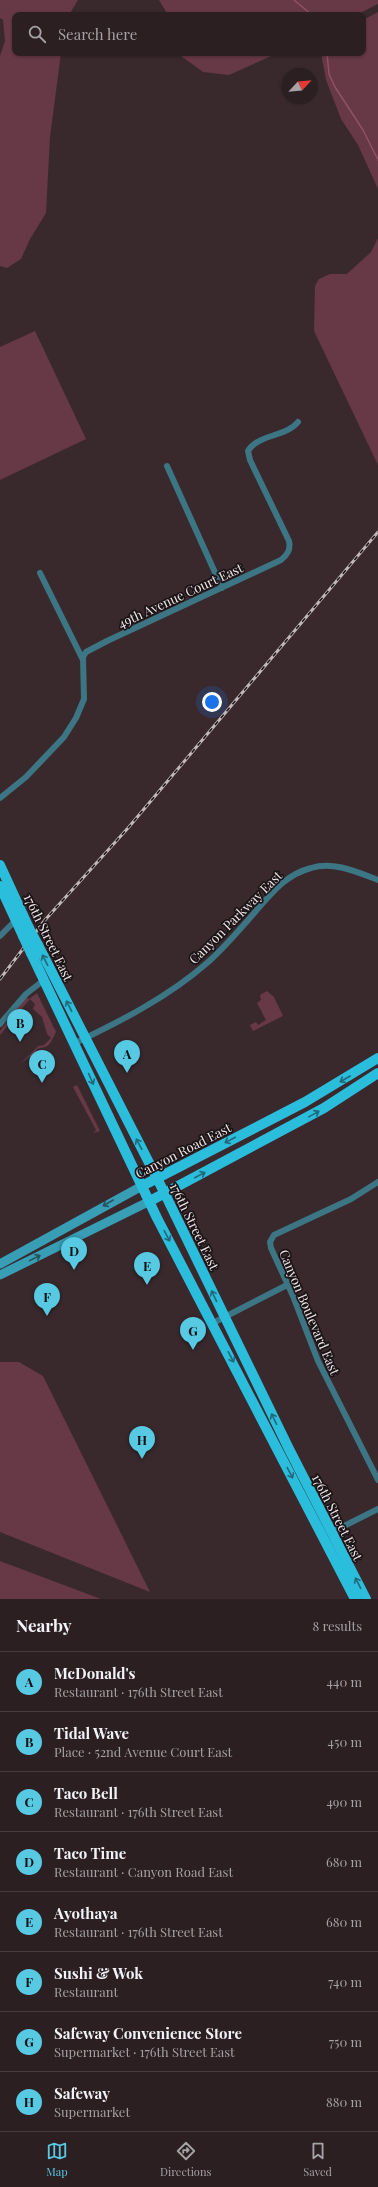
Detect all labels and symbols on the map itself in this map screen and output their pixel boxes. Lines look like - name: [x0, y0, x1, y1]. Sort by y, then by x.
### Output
- north arrow: [282, 68, 318, 104]
- street label: 49th Avenue Court East: [115, 558, 246, 631]
- your location: [202, 692, 222, 712]
- street label: Canyon Parkway East: [185, 867, 285, 967]
- street label: 176th Street East: [21, 891, 78, 984]
- one-way arrow: [41, 954, 48, 966]
- one-way arrow: [65, 1000, 72, 1012]
- pin: B: [7, 1009, 33, 1042]
- pin: A: [114, 1040, 140, 1073]
- pin: C: [29, 1050, 55, 1083]
- one-way arrow: [88, 1072, 95, 1084]
- one-way arrow: [339, 1075, 351, 1083]
- one-way arrow: [308, 1109, 320, 1117]
- street label: Canyon Road East: [132, 1118, 234, 1181]
- one-way arrow: [225, 1137, 237, 1144]
- one-way arrow: [135, 1138, 143, 1150]
- one-way arrow: [194, 1171, 206, 1178]
- street label: 176th Street East: [167, 1180, 224, 1273]
- one-way arrow: [102, 1200, 114, 1208]
- one-way arrow: [164, 1230, 171, 1242]
- pin: D: [61, 1237, 87, 1270]
- street label: Canyon Boulevard East: [276, 1247, 344, 1378]
- pin: E: [134, 1252, 160, 1285]
- one-way arrow: [29, 1254, 41, 1261]
- pin: F: [34, 1283, 60, 1316]
- one-way arrow: [210, 1291, 217, 1303]
- pin: G: [180, 1317, 206, 1350]
- one-way arrow: [228, 1351, 235, 1363]
- one-way arrow: [270, 1413, 277, 1425]
- pin: H: [129, 1426, 155, 1459]
- one-way arrow: [287, 1467, 294, 1479]
- street label: 176th Street East: [309, 1471, 367, 1564]
- one-way arrow: [353, 1577, 361, 1589]

